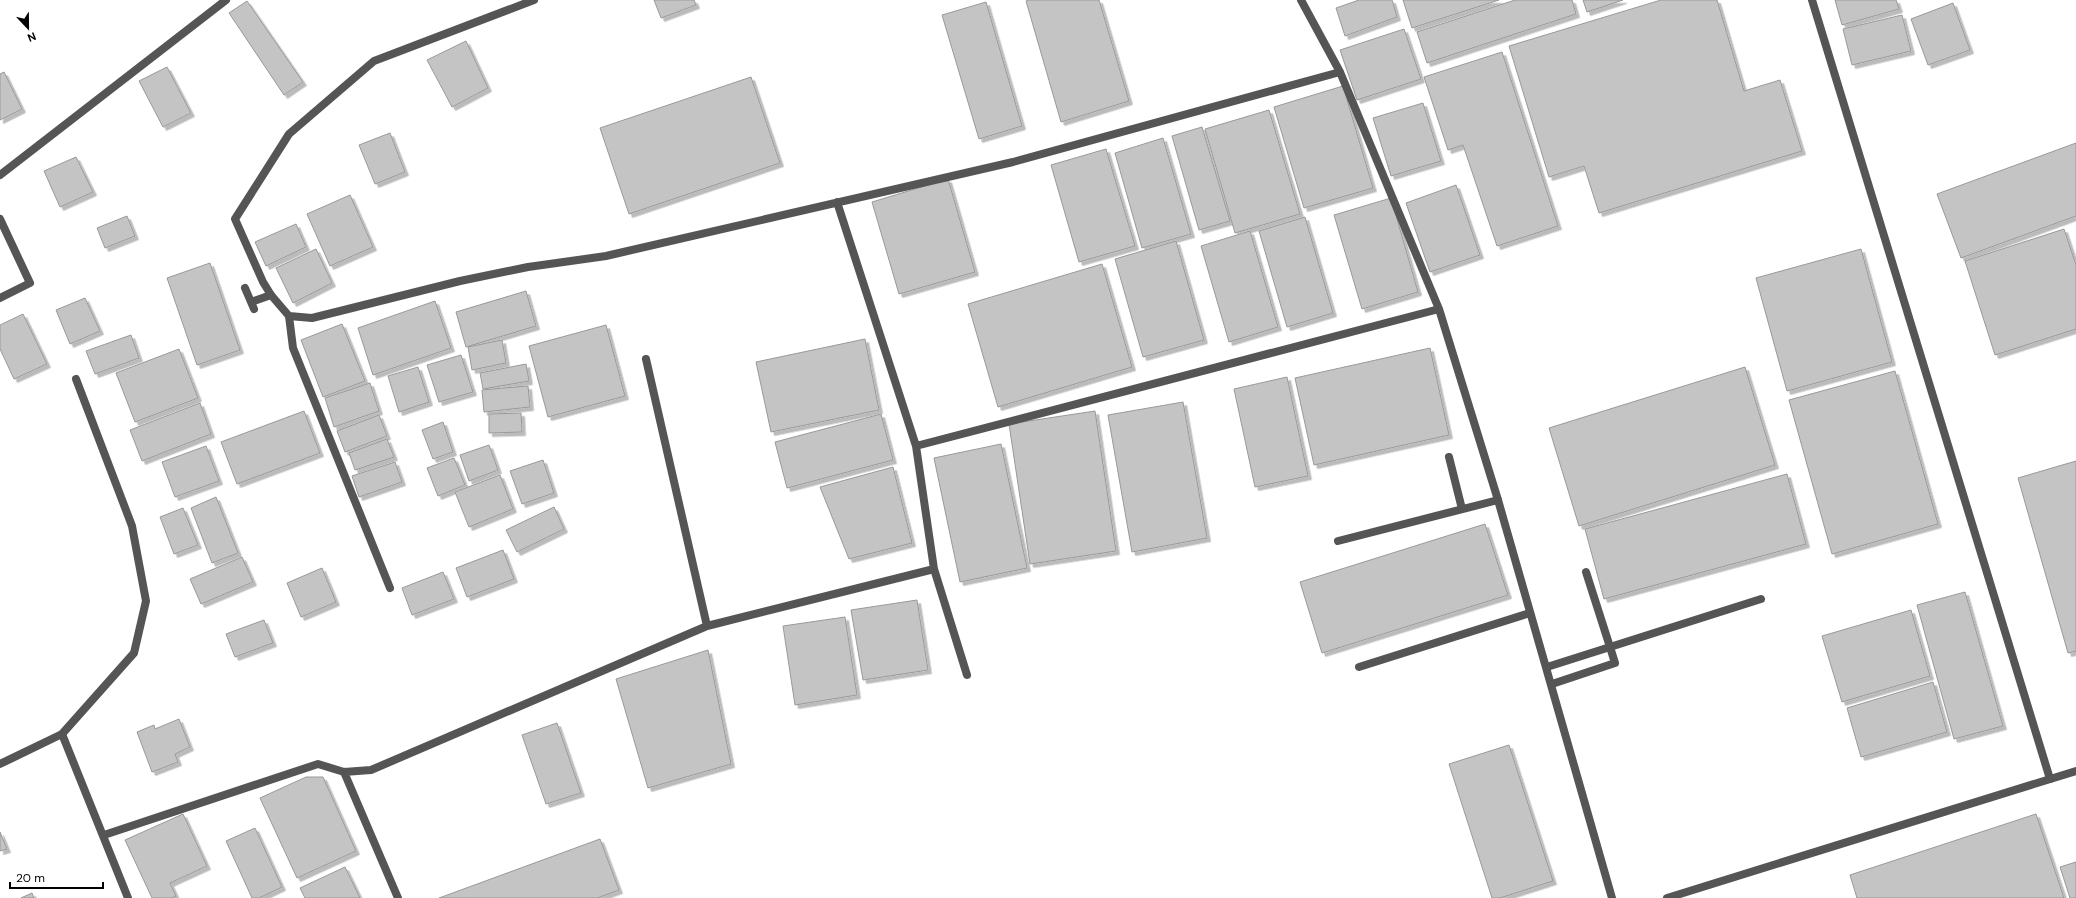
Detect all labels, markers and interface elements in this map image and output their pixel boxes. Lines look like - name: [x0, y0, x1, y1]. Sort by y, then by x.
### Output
- north arrow: [8, 8, 48, 48]
- text: N: [25, 29, 38, 45]
- scale bar: [10, 864, 103, 890]
- text: 20 m: [16, 870, 45, 886]

